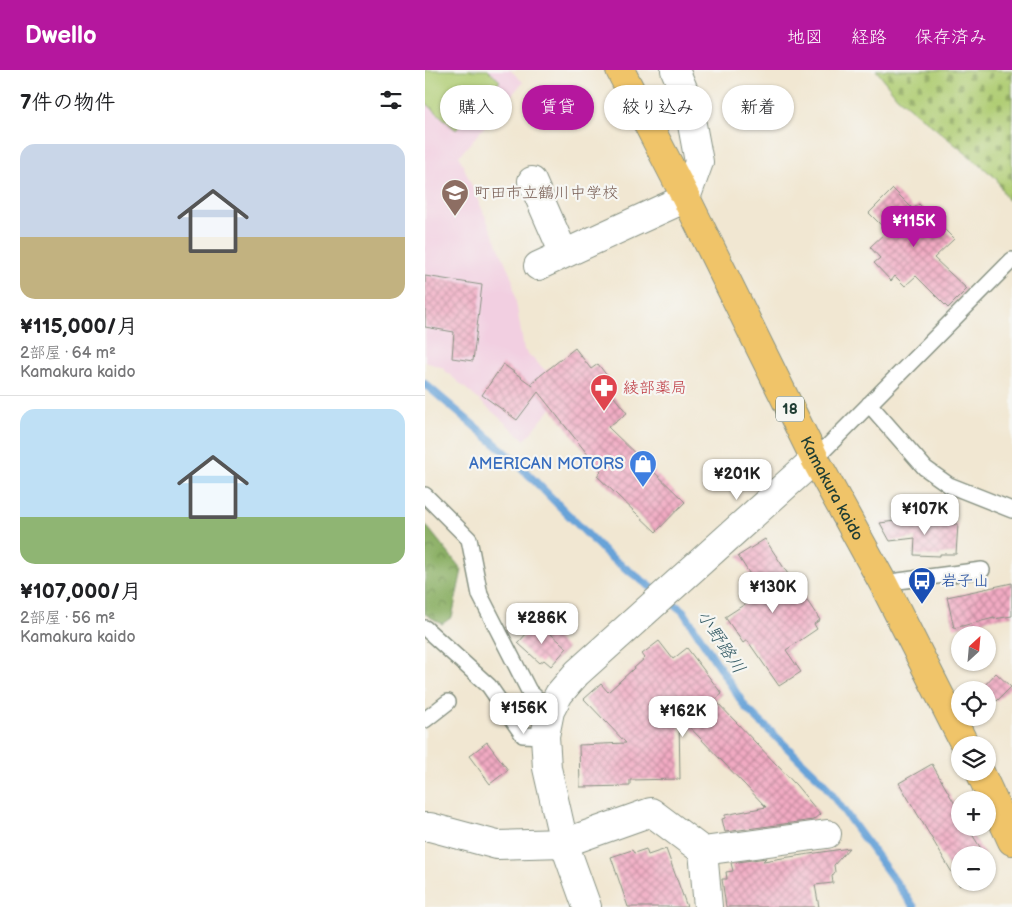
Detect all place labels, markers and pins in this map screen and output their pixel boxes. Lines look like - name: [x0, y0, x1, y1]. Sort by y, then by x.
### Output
- school or university icon: 町田市立鶴川中学校: [440, 178, 470, 217]
- place label: 町田市立鶴川中学校: [474, 184, 618, 203]
- pin: ¥115K: [879, 206, 949, 248]
- pharmacy icon: 綾部薬局: [589, 373, 619, 412]
- place label: 綾部薬局: [623, 379, 687, 398]
- shop icon: AMERICAN MOTORS: [628, 449, 658, 488]
- place label: AMERICAN MOTORS: [469, 455, 624, 474]
- pin: ¥201K: [702, 458, 772, 501]
- pin: ¥107K: [890, 494, 960, 536]
- bus stop icon: 岩子山: [907, 566, 937, 605]
- pin: ¥130K: [738, 572, 808, 614]
- place label: 岩子山: [941, 572, 989, 591]
- pin: ¥286K: [507, 602, 577, 645]
- pin: ¥156K: [489, 692, 559, 735]
- pin: ¥162K: [648, 696, 718, 738]

